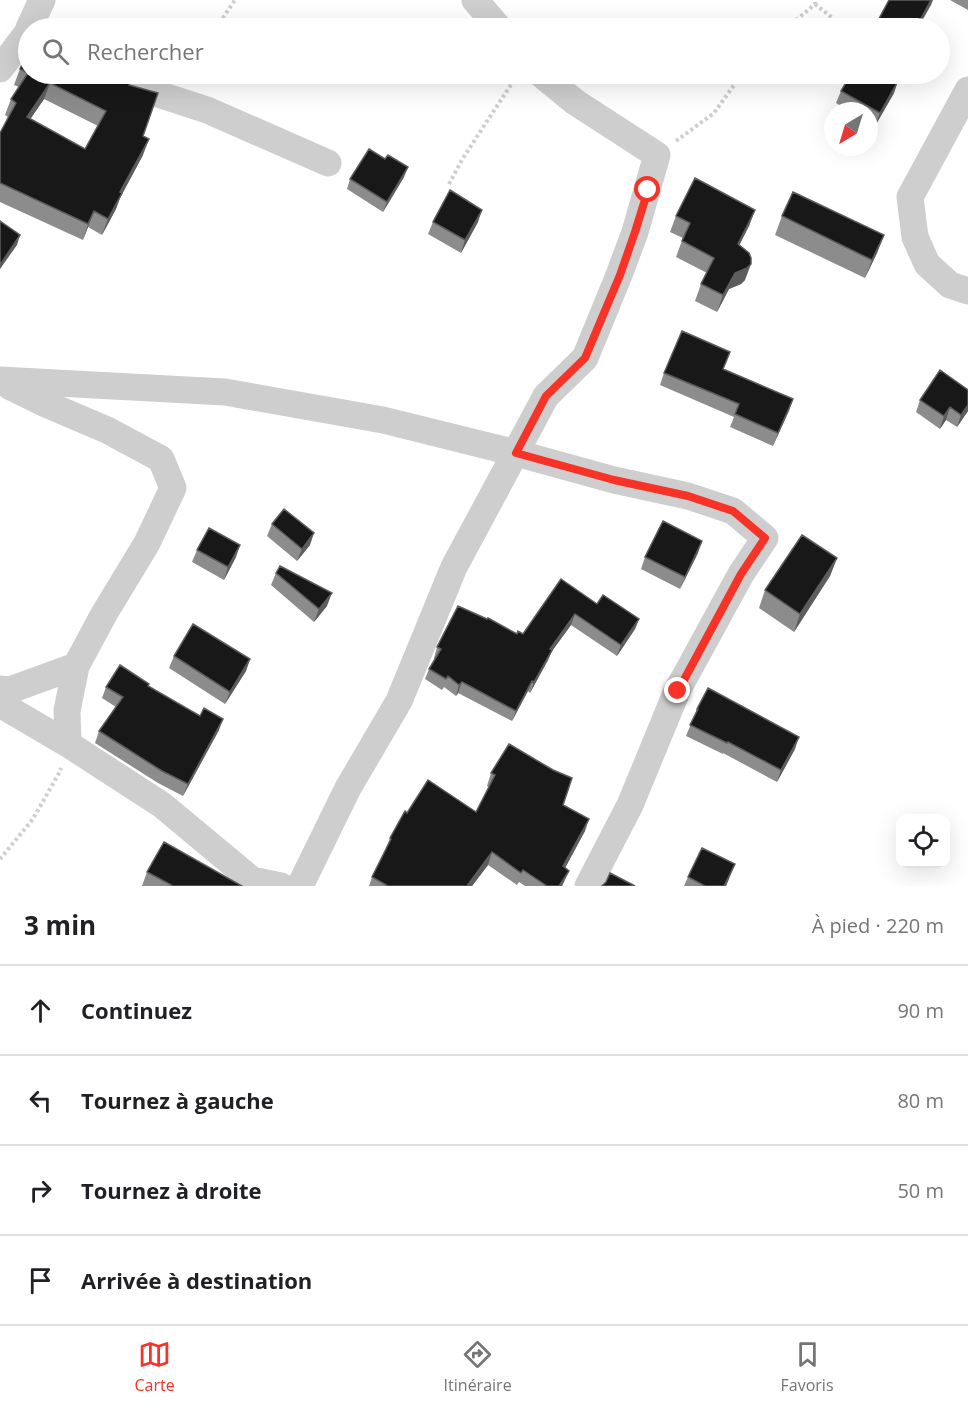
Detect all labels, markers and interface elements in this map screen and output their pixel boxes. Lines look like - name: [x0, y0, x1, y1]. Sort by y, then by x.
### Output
- search box: [18, 18, 950, 84]
- icon: search: [39, 35, 72, 68]
- text: Rechercher: [87, 36, 204, 66]
- north arrow: [824, 102, 878, 156]
- route start: [634, 176, 660, 202]
- route end: [664, 677, 690, 703]
- map controls: [896, 814, 950, 868]
- button: locate: [896, 814, 950, 868]
- text: 3 min: [24, 907, 96, 943]
- text: À pied · 220 m: [812, 912, 944, 939]
- icon: ahead: [24, 994, 57, 1027]
- text: Continuez: [81, 995, 192, 1025]
- text: 90 m: [897, 997, 944, 1024]
- icon: left: [24, 1084, 57, 1117]
- text: Tournez à gauche: [81, 1085, 274, 1115]
- text: 80 m: [897, 1087, 944, 1114]
- icon: right: [24, 1174, 57, 1207]
- text: Tournez à droite: [81, 1175, 262, 1205]
- text: 50 m: [897, 1177, 944, 1204]
- icon: arrive: [24, 1264, 57, 1297]
- text: Arrivée à destination: [81, 1265, 312, 1295]
- tab: Carte: [134, 1338, 175, 1396]
- tab: Itinéraire: [444, 1338, 512, 1396]
- tab: Favoris: [781, 1338, 834, 1396]

